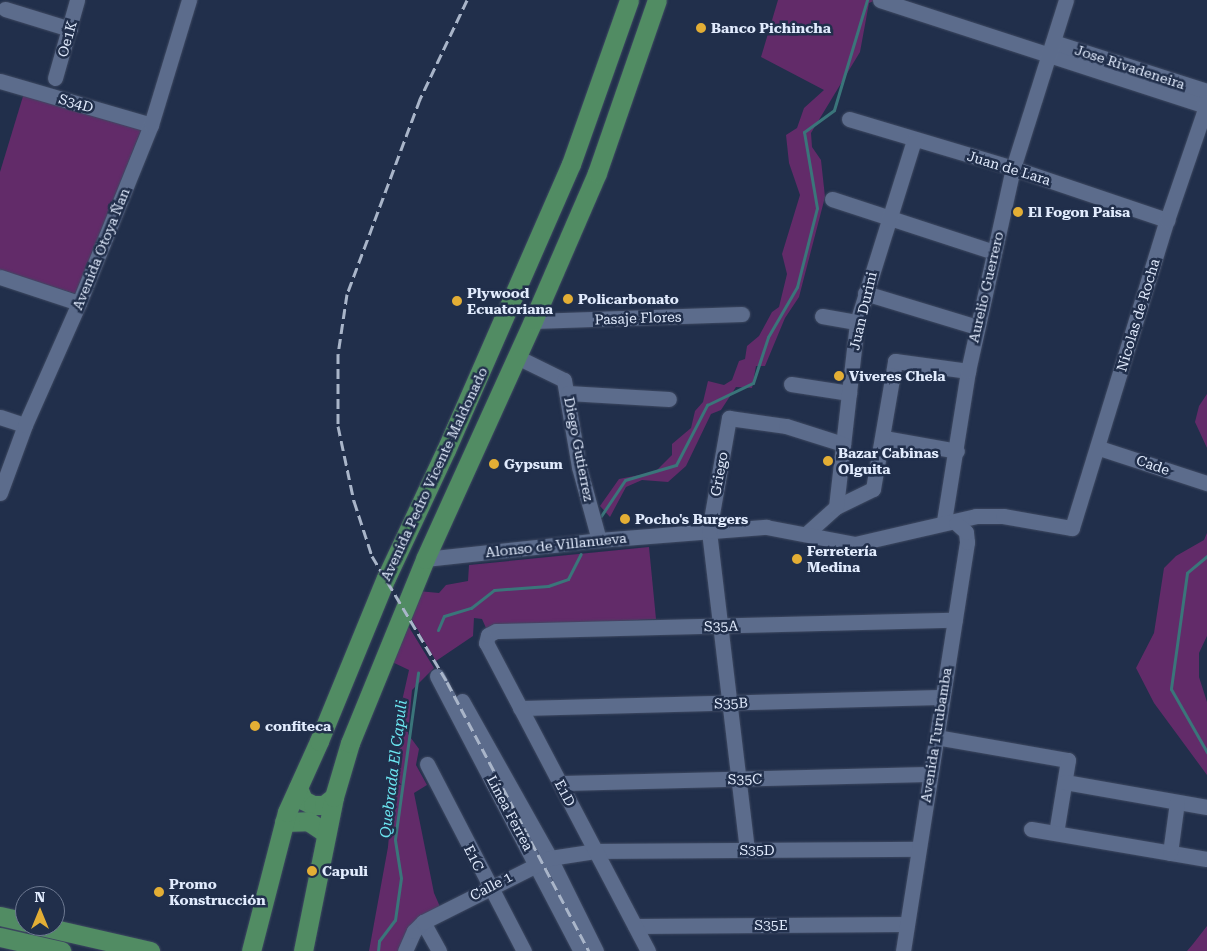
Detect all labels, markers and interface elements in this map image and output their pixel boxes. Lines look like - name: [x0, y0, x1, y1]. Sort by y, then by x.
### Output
- street label: Oe1K: [54, 19, 80, 59]
- place label: Banco Pichincha: [711, 20, 831, 36]
- marker: Banco Pichincha: [695, 22, 707, 34]
- street label: Jose Rivadeneira: [1073, 41, 1187, 93]
- street label: S34D: [57, 90, 95, 116]
- street label: Juan de Lara: [965, 147, 1053, 189]
- street label: Avenida Otoya Ñan: [69, 186, 133, 312]
- place label: El Fogon Paisa: [1028, 204, 1130, 220]
- marker: El Fogon Paisa: [1012, 206, 1024, 218]
- street label: Aurelio Guerrero: [965, 230, 1007, 344]
- street label: Nicolas de Rocha: [1113, 257, 1163, 373]
- street label: Juan Durini: [846, 270, 880, 352]
- place label: Plywood Ecuatoriana: [467, 285, 553, 318]
- place label: Policarbonato: [578, 291, 679, 307]
- marker: Policarbonato: [562, 293, 574, 305]
- marker: Plywood Ecuatoriana: [451, 295, 463, 307]
- street label: Pasaje Flores: [594, 308, 682, 328]
- street label: Avenida Pedro Vicente Maldonado: [377, 365, 491, 583]
- place label: Viveres Chela: [849, 368, 946, 384]
- marker: Viveres Chela: [833, 370, 845, 382]
- street label: Diego Gutierrez: [561, 396, 597, 502]
- place label: Bazar Cabinas Olguita: [838, 445, 939, 478]
- street label: Griego: [707, 450, 731, 498]
- street label: Cade: [1134, 451, 1172, 479]
- marker: Bazar Cabinas Olguita: [822, 455, 834, 467]
- place label: Gypsum: [504, 456, 563, 472]
- marker: Gypsum: [488, 458, 500, 470]
- place label: Pocho's Burgers: [635, 511, 748, 527]
- marker: Pocho's Burgers: [619, 513, 631, 525]
- street label: Alonso de Villanueva: [485, 529, 627, 561]
- place label: Ferretería Medina: [807, 543, 877, 576]
- marker: Ferretería Medina: [791, 553, 803, 565]
- street label: S35A: [704, 617, 738, 635]
- street label: Avenida Turubamba: [917, 666, 955, 804]
- street label: S35B: [714, 694, 748, 712]
- water label: Quebrada El Capuli: [377, 699, 411, 839]
- place label: confiteca: [265, 718, 331, 734]
- marker: confiteca: [249, 720, 261, 732]
- street label: S35C: [728, 770, 762, 788]
- street label: Línea Ferrea: [483, 772, 537, 854]
- street label: E1D: [551, 777, 579, 809]
- street label: E1C: [460, 842, 488, 874]
- street label: S35D: [739, 842, 775, 858]
- place label: Capuli: [322, 863, 368, 879]
- marker: Capuli: [306, 865, 318, 877]
- street label: Calle 1: [467, 868, 515, 904]
- place label: Promo Konstrucción: [169, 876, 266, 909]
- north arrow: [15, 886, 65, 936]
- marker: Promo Konstrucción: [153, 886, 165, 898]
- text: N: [35, 889, 45, 905]
- street label: S35E: [754, 917, 788, 933]

